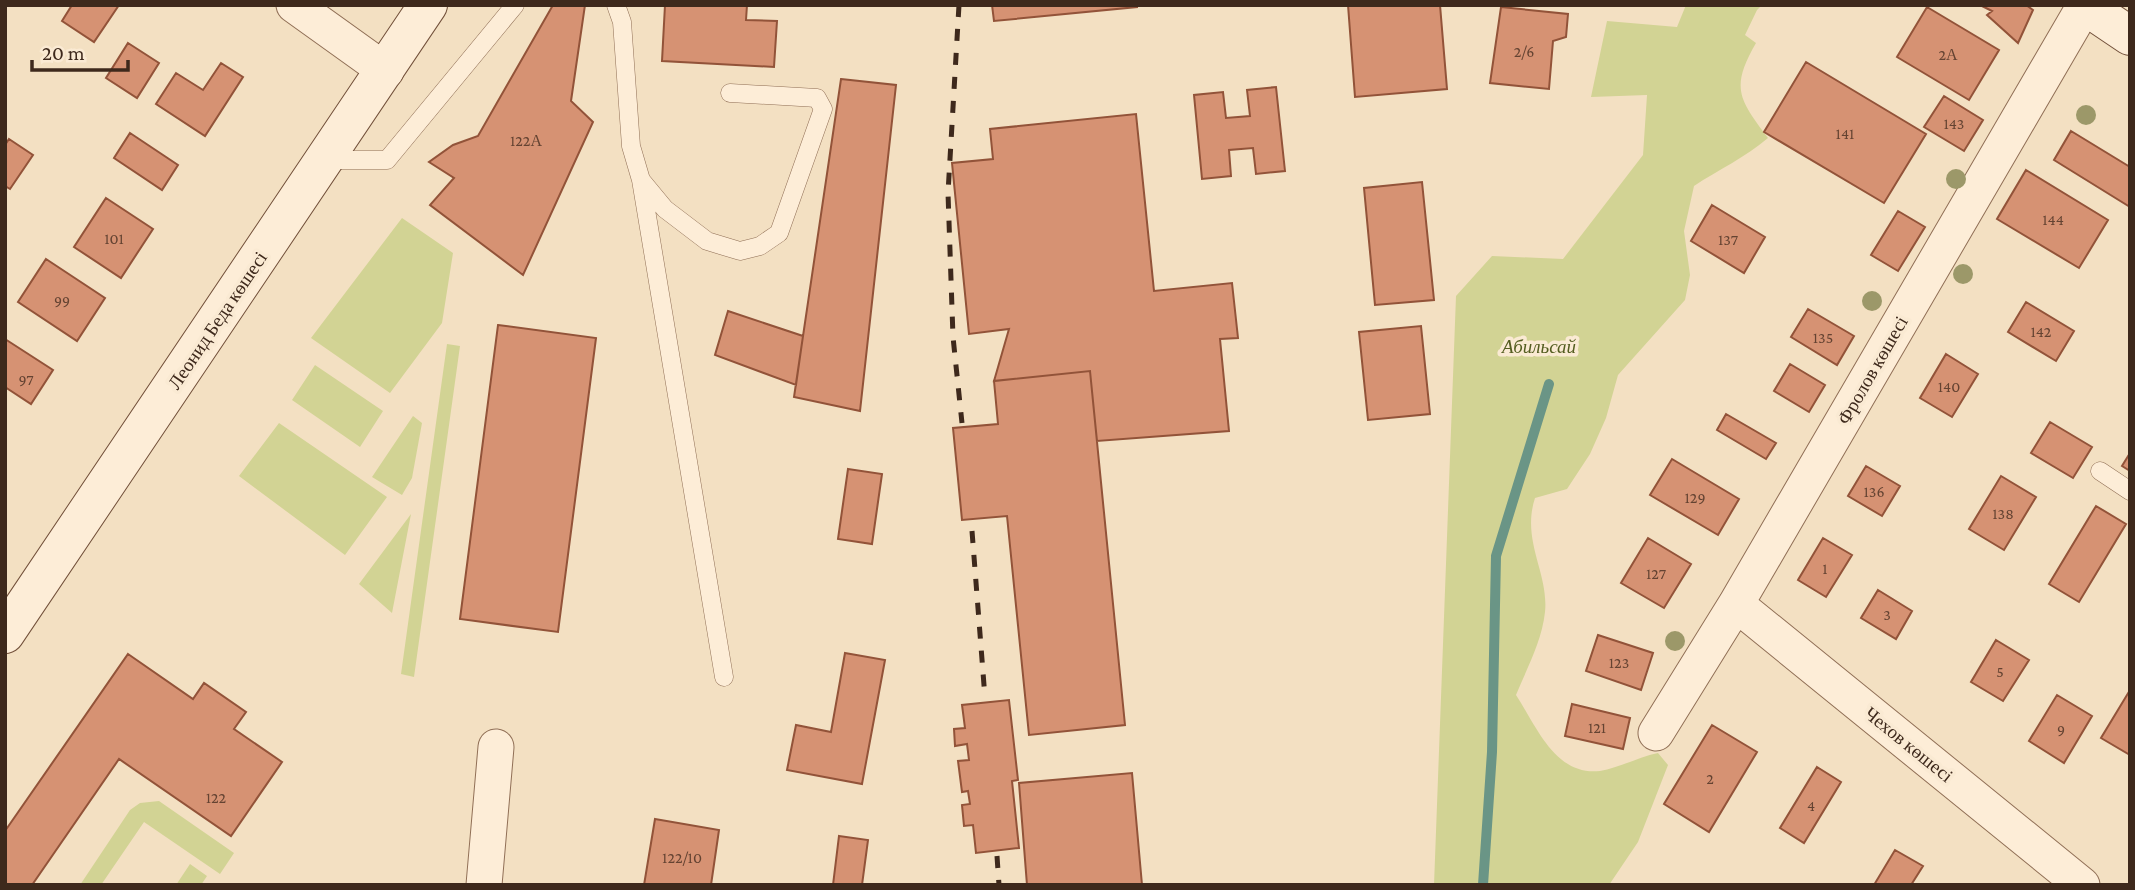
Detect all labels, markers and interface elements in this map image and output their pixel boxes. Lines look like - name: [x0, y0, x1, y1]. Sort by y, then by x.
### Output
- scale bar: [32, 28, 128, 72]
- text: 20 m: [42, 41, 85, 65]
- house number: 2/6: [1514, 43, 1534, 60]
- house number: 2А: [1938, 46, 1958, 63]
- house number: 143: [1944, 115, 1964, 132]
- house number: 141: [1836, 125, 1854, 142]
- house number: 122А: [510, 132, 542, 149]
- house number: 144: [2042, 211, 2064, 228]
- house number: 101: [104, 230, 124, 247]
- house number: 137: [1718, 231, 1739, 248]
- street label: Леонид Беда көшесі: [164, 248, 271, 393]
- house number: 99: [54, 292, 70, 309]
- street label: Фролов көшесі: [1833, 312, 1912, 428]
- house number: 142: [2031, 323, 2052, 340]
- house number: 135: [1813, 329, 1833, 346]
- park label: Абильсай: [1500, 336, 1577, 357]
- house number: 97: [18, 371, 34, 388]
- house number: 140: [1938, 378, 1960, 395]
- house number: 136: [1863, 483, 1885, 500]
- house number: 129: [1684, 489, 1706, 506]
- house number: 138: [1992, 505, 2014, 522]
- house number: 1: [1822, 560, 1828, 577]
- house number: 127: [1646, 565, 1667, 582]
- house number: 3: [1883, 606, 1891, 623]
- house number: 123: [1609, 654, 1629, 671]
- house number: 5: [1996, 663, 2004, 680]
- street label: Чехов көшесі: [1860, 702, 1957, 786]
- house number: 121: [1588, 719, 1606, 736]
- house number: 9: [2057, 721, 2065, 738]
- house number: 2: [1706, 770, 1714, 787]
- house number: 122: [206, 789, 227, 806]
- house number: 4: [1807, 797, 1815, 814]
- house number: 122/10: [662, 849, 702, 866]

